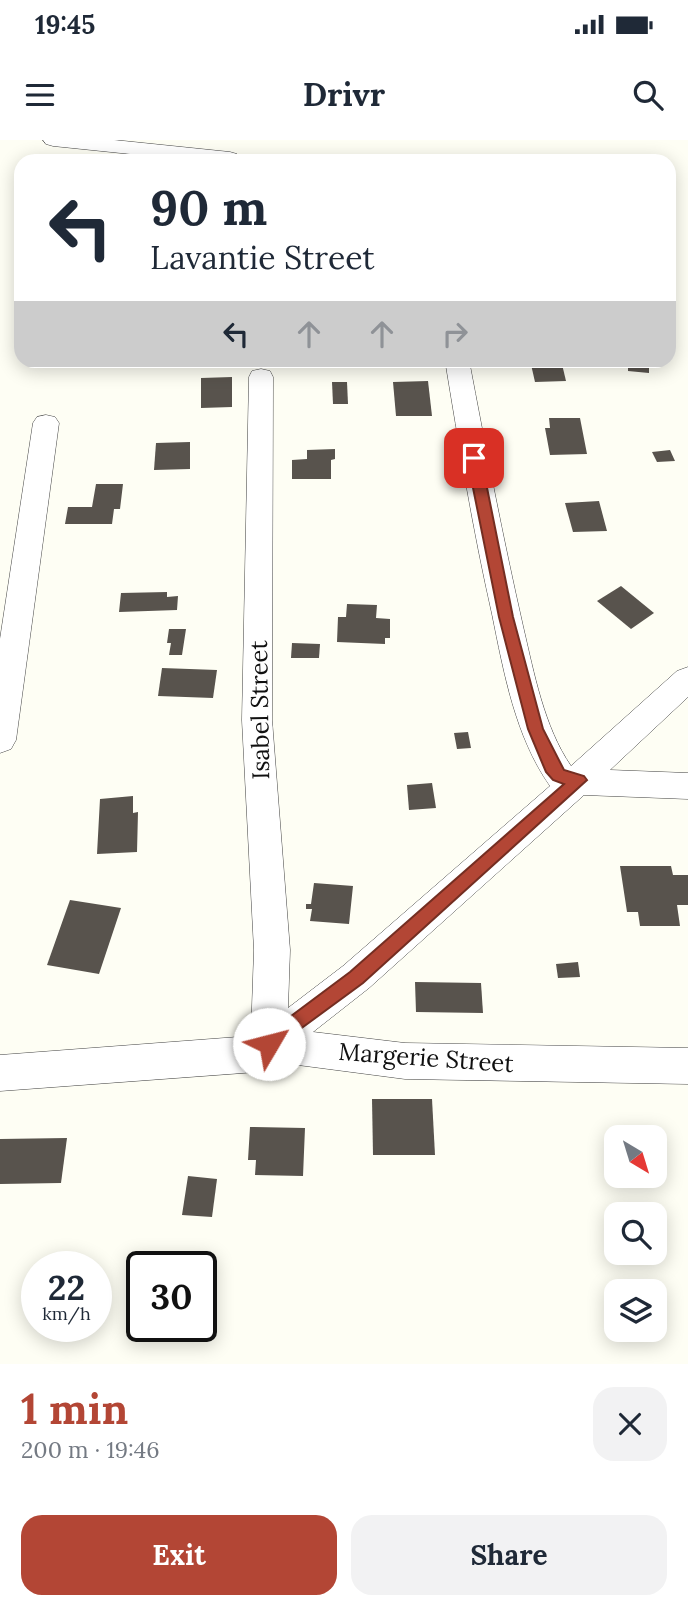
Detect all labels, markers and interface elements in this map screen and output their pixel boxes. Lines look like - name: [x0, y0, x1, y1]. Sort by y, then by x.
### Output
- text: 19:45: [35, 8, 95, 41]
- text: Drivr: [303, 74, 385, 115]
- icon: menu: [21, 76, 59, 114]
- icon: search: [629, 76, 667, 114]
- text: 90 m: [150, 176, 267, 238]
- icon: left: [35, 182, 126, 273]
- text: Lavantie Street: [150, 237, 375, 278]
- icon: left: [217, 315, 255, 353]
- icon: ahead: [290, 315, 328, 353]
- icon: ahead: [363, 315, 401, 353]
- icon: right: [436, 315, 474, 353]
- pin: [444, 428, 504, 488]
- icon: arrive: [455, 439, 493, 477]
- street label: Isabel Street: [243, 639, 276, 780]
- position arrow: [232, 1007, 306, 1081]
- street label: Margerie Street: [337, 1036, 515, 1079]
- north arrow: [604, 1125, 667, 1188]
- map controls: [604, 1125, 667, 1342]
- button: search: [604, 1202, 667, 1265]
- speed limit sign: 30: [126, 1251, 217, 1342]
- text: 22: [48, 1265, 85, 1310]
- button: layers: [604, 1279, 667, 1342]
- text: km/h: [42, 1302, 91, 1325]
- text: 1 min: [21, 1382, 128, 1436]
- button: close: [593, 1387, 667, 1461]
- text: 200 m · 19:46: [21, 1435, 160, 1464]
- button: Exit: [21, 1515, 337, 1595]
- button: Share: [351, 1515, 667, 1595]

